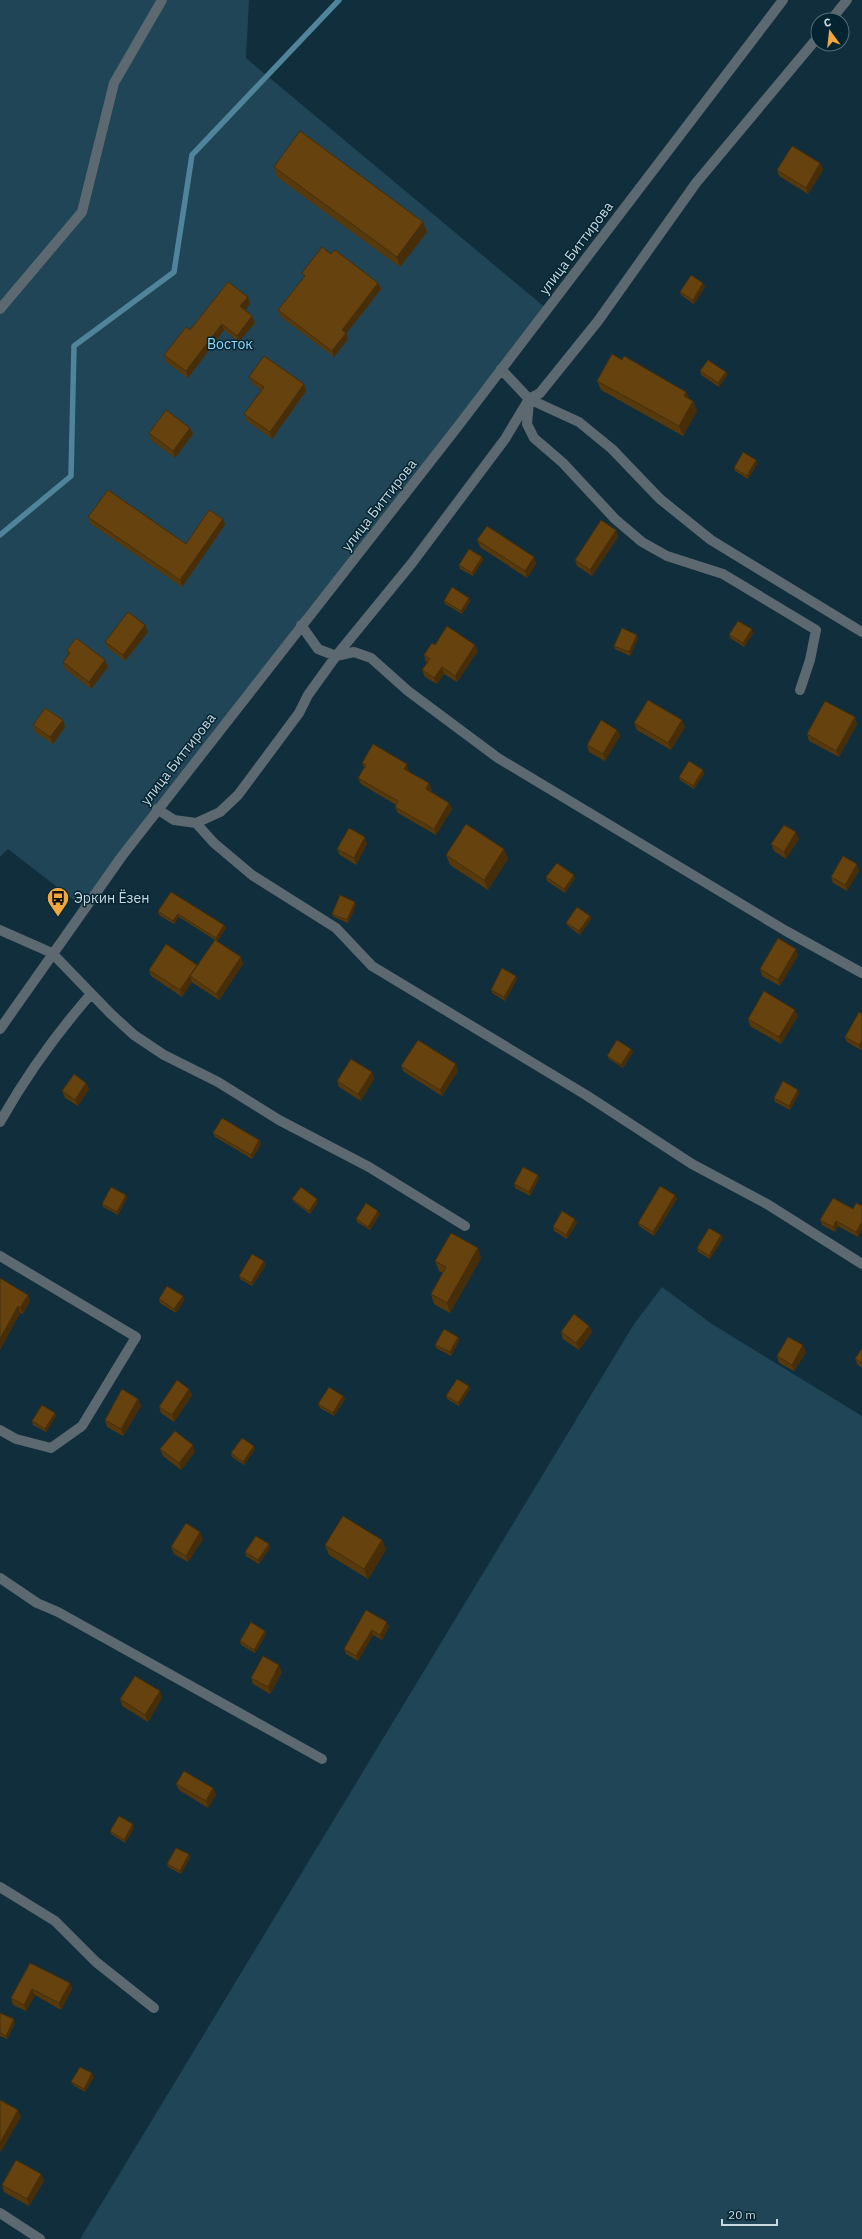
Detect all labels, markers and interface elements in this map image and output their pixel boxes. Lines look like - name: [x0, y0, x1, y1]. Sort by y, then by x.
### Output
- north arrow: [810, 12, 850, 52]
- text: С: [822, 15, 833, 30]
- street label: улица Биттирова: [535, 197, 617, 298]
- park label: Восток: [207, 335, 253, 353]
- street label: улица Биттирова: [337, 455, 421, 555]
- street label: улица Биттирова: [136, 709, 220, 809]
- bus stop icon: Эркин Ёзен: [45, 885, 71, 918]
- place label: Эркин Ёзен: [74, 889, 150, 907]
- scale bar: [722, 2201, 777, 2227]
- text: 20 m: [728, 2207, 756, 2222]

